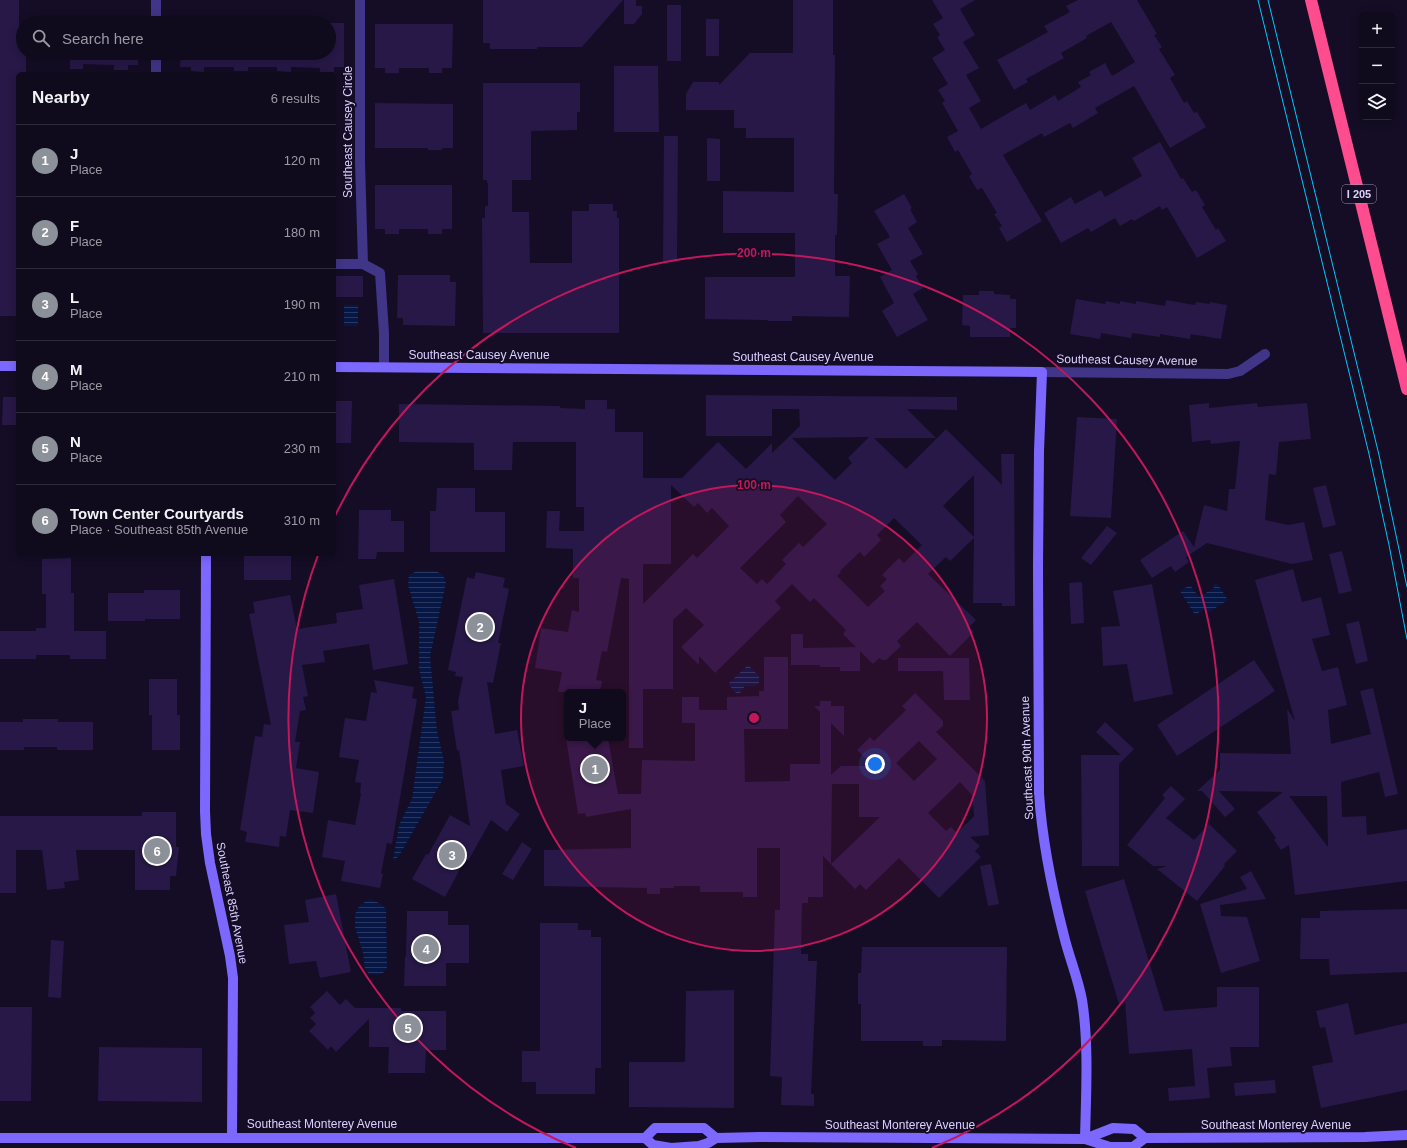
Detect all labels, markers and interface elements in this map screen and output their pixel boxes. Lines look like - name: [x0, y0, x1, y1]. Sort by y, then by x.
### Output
- map controls: [1359, 12, 1395, 120]
- button: +: [1359, 12, 1395, 48]
- search box: [16, 16, 336, 60]
- icon: search: [30, 27, 52, 49]
- text: Search here: [62, 30, 144, 47]
- button: −: [1359, 48, 1395, 84]
- street label: Southeast Causey Circle: [341, 66, 355, 198]
- button: layers: [1359, 84, 1395, 120]
- text: Nearby: [32, 88, 90, 107]
- text: 6 results: [271, 91, 320, 106]
- text: J: [70, 145, 78, 162]
- text: 1: [41, 153, 49, 168]
- text: 120 m: [284, 153, 320, 168]
- text: Place: [70, 162, 103, 177]
- road number: I 205: [1342, 185, 1376, 203]
- text: F: [70, 217, 79, 234]
- text: 2: [41, 225, 49, 240]
- text: 180 m: [284, 225, 320, 240]
- text: Place: [70, 234, 103, 249]
- text: 200 m: [737, 246, 771, 260]
- text: L: [70, 289, 79, 306]
- text: 3: [41, 297, 49, 312]
- text: 190 m: [284, 297, 320, 312]
- text: Place: [70, 306, 103, 321]
- street label: Southeast Causey Avenue: [408, 348, 550, 362]
- street label: Southeast Causey Avenue: [732, 350, 874, 364]
- street label: Southeast Causey Avenue: [1056, 352, 1198, 368]
- text: M: [70, 361, 83, 378]
- text: 4: [41, 369, 49, 384]
- text: 210 m: [284, 369, 320, 384]
- text: Place: [70, 378, 103, 393]
- text: N: [70, 433, 81, 450]
- text: 5: [41, 441, 49, 456]
- text: 230 m: [284, 441, 320, 456]
- text: Place: [70, 450, 103, 465]
- text: 100 m: [737, 478, 771, 492]
- text: Town Center Courtyards: [70, 505, 244, 522]
- text: 6: [41, 513, 49, 528]
- text: 310 m: [284, 513, 320, 528]
- text: Place · Southeast 85th Avenue: [70, 522, 248, 537]
- pin: 2: [467, 612, 493, 642]
- popup: [564, 689, 626, 741]
- street label: Southeast 90th Avenue: [1018, 696, 1036, 820]
- text: J: [579, 699, 587, 716]
- centre of rings: [747, 711, 761, 725]
- text: Place: [579, 716, 611, 731]
- pin: 1: [582, 754, 608, 784]
- your location: [865, 754, 885, 774]
- pin: 6: [144, 836, 170, 866]
- pin: 3: [439, 840, 465, 870]
- street label: Southeast 85th Avenue: [213, 841, 251, 965]
- pin: 4: [413, 934, 439, 964]
- pin: 5: [395, 1013, 421, 1043]
- street label: Southeast Monterey Avenue: [247, 1117, 398, 1131]
- street label: Southeast Monterey Avenue: [825, 1118, 976, 1132]
- street label: Southeast Monterey Avenue: [1201, 1118, 1352, 1132]

